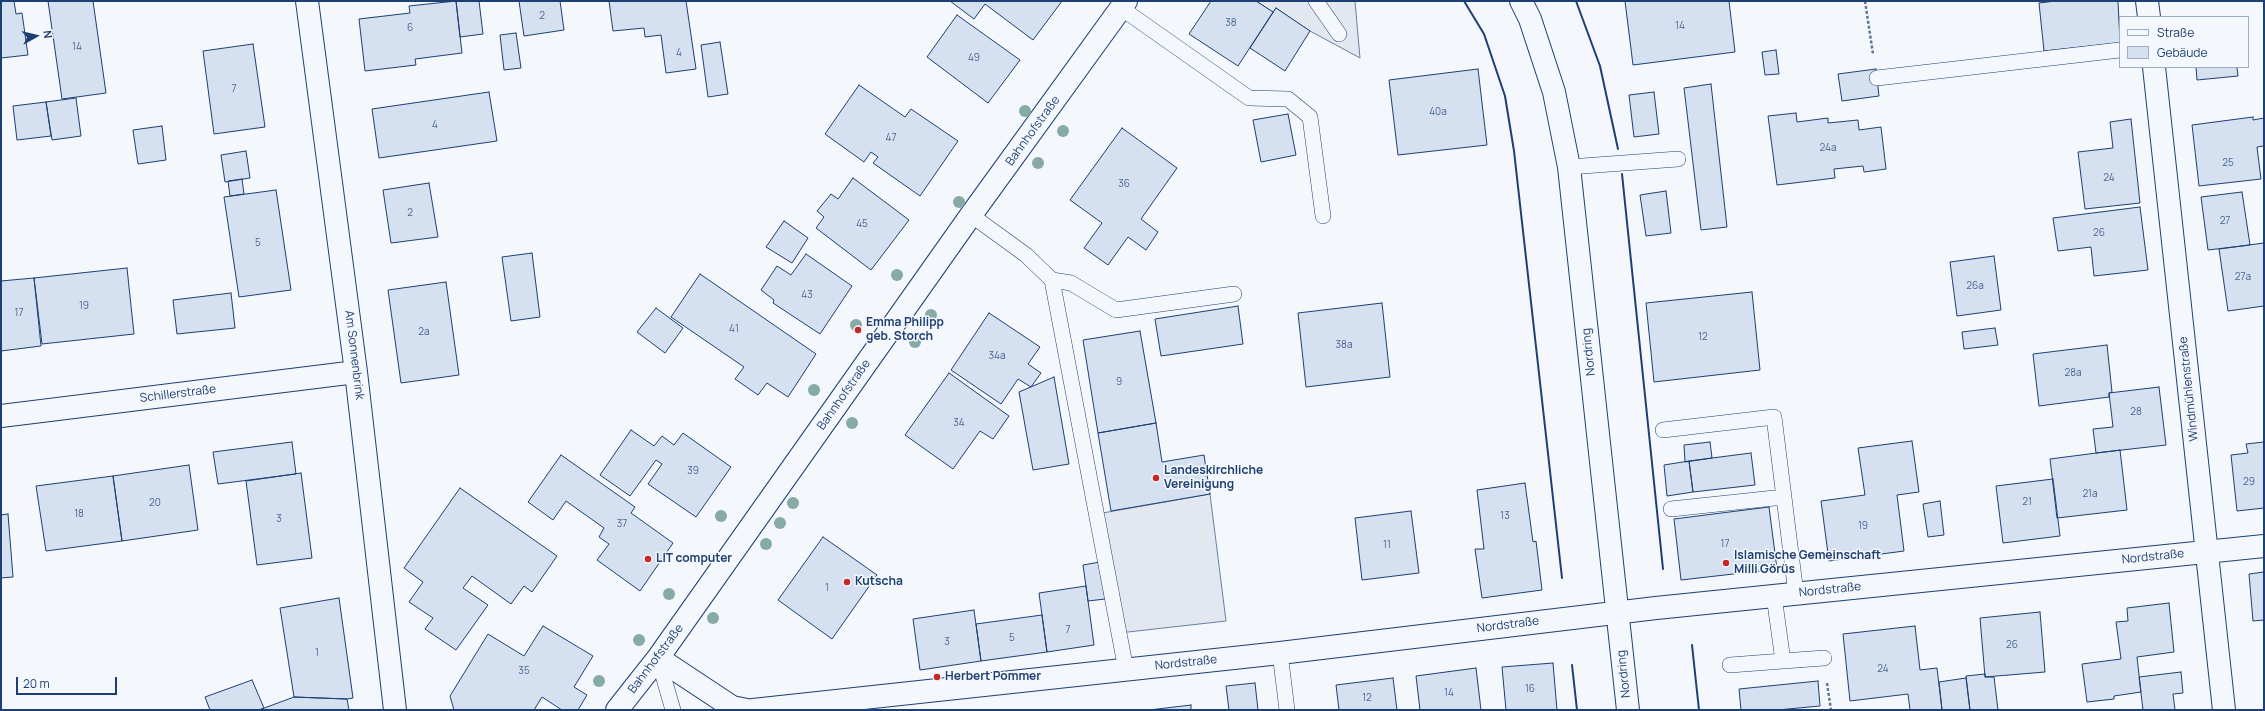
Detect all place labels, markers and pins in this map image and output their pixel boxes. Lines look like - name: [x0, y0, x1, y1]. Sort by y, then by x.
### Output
- place label: Emma Philipp geb. Storch: [866, 316, 944, 344]
- marker: Emma Philipp geb. Storch: [853, 325, 863, 335]
- place label: Landeskirchliche Vereinigung: [1164, 464, 1263, 492]
- marker: Landeskirchliche Vereinigung: [1151, 473, 1161, 483]
- place label: Islamische Gemeinschaft Milli Görüs: [1734, 549, 1881, 577]
- place label: LIT computer: [656, 552, 732, 566]
- marker: LIT computer: [643, 554, 653, 564]
- marker: Islamische Gemeinschaft Milli Görüs: [1721, 558, 1731, 568]
- place label: Kutscha: [855, 575, 903, 589]
- marker: Kutscha: [842, 577, 852, 587]
- place label: Herbert Pommer: [945, 670, 1041, 684]
- marker: Herbert Pommer: [932, 672, 942, 682]

